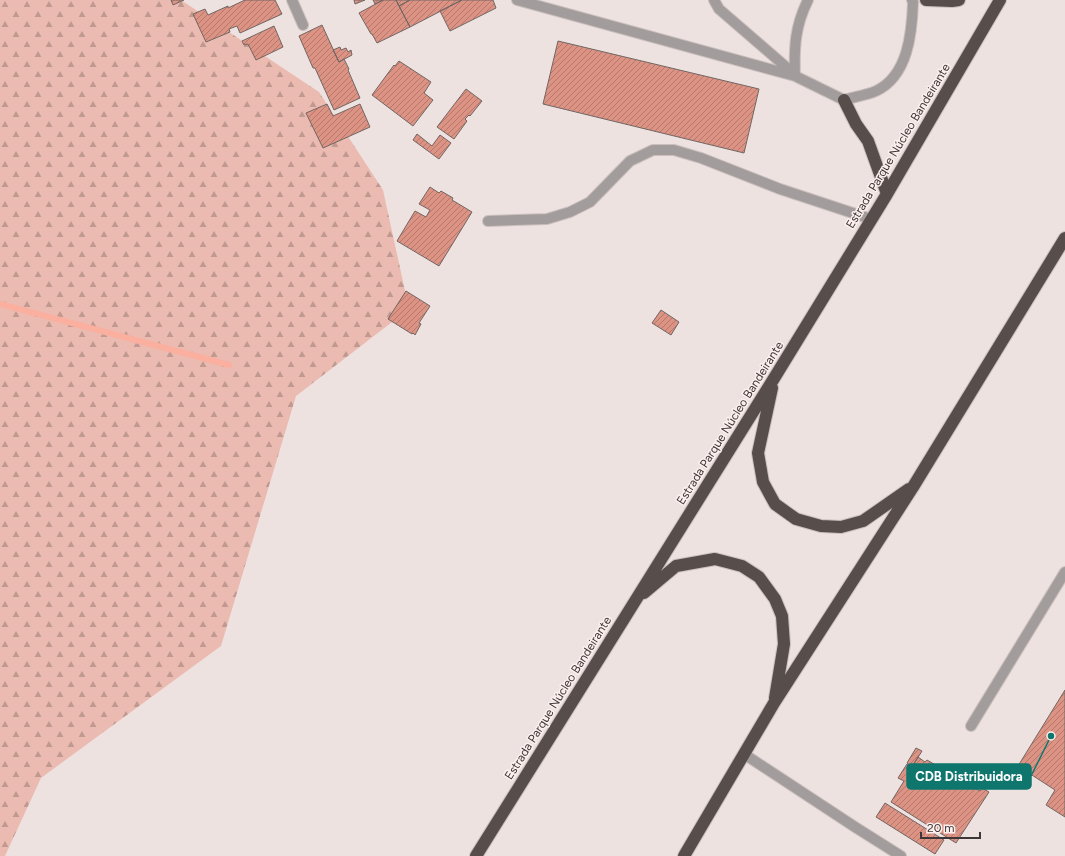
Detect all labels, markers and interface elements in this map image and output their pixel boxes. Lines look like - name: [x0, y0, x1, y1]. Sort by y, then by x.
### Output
- street label: Estrada Parque Núcleo Bandeirante: [843, 61, 953, 231]
- street label: Estrada Parque Núcleo Bandeirante: [674, 338, 786, 507]
- street label: Estrada Parque Núcleo Bandeirante: [502, 613, 614, 782]
- callout: CDB Distribuidora: [907, 764, 1031, 789]
- text: CDB Distribuidora: [915, 769, 1023, 784]
- scale bar: [921, 814, 980, 840]
- text: 20 m: [927, 821, 955, 835]

